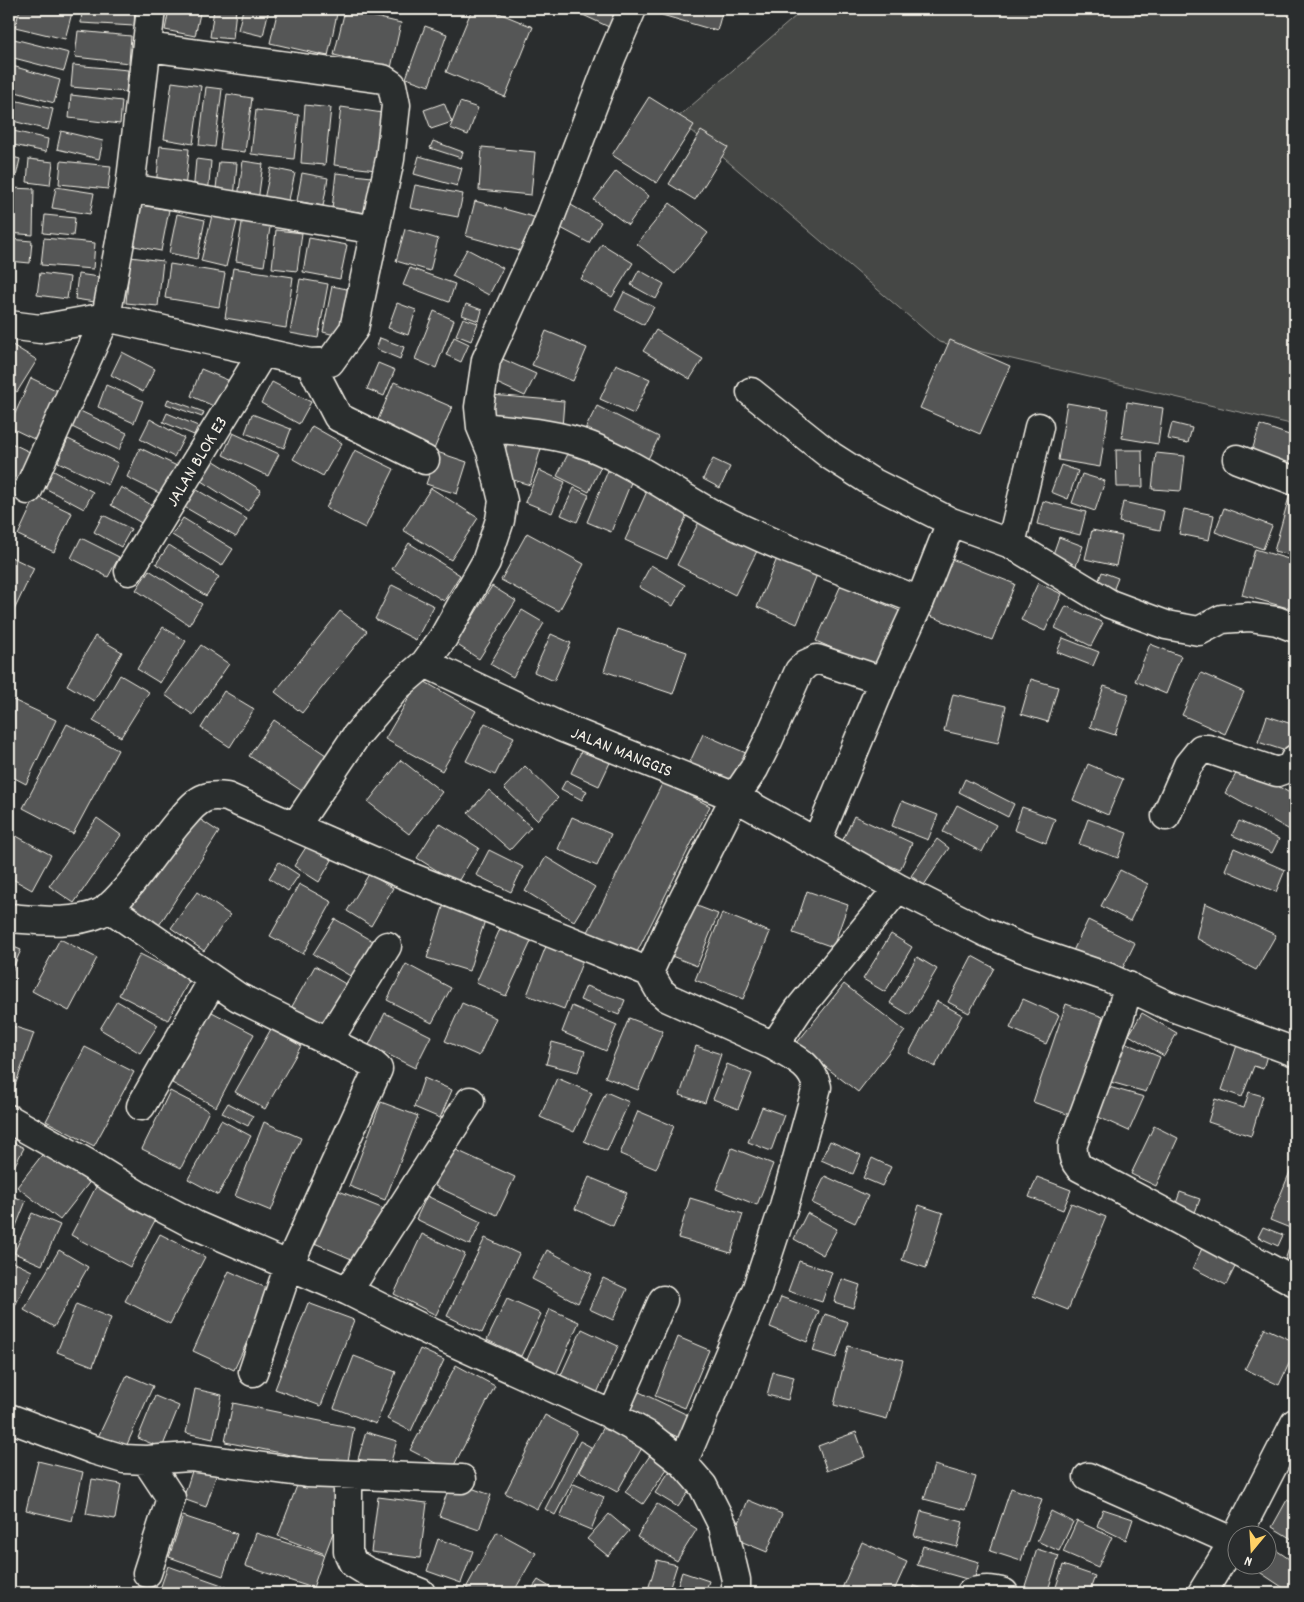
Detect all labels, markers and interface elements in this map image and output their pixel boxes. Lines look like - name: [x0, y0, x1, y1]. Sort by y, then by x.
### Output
- street label: JALAN BLOK E3: [161, 412, 235, 512]
- street label: JALAN MANGGIS: [567, 722, 676, 785]
- north arrow: [1226, 1524, 1276, 1574]
- text: N: [1242, 1550, 1255, 1571]

